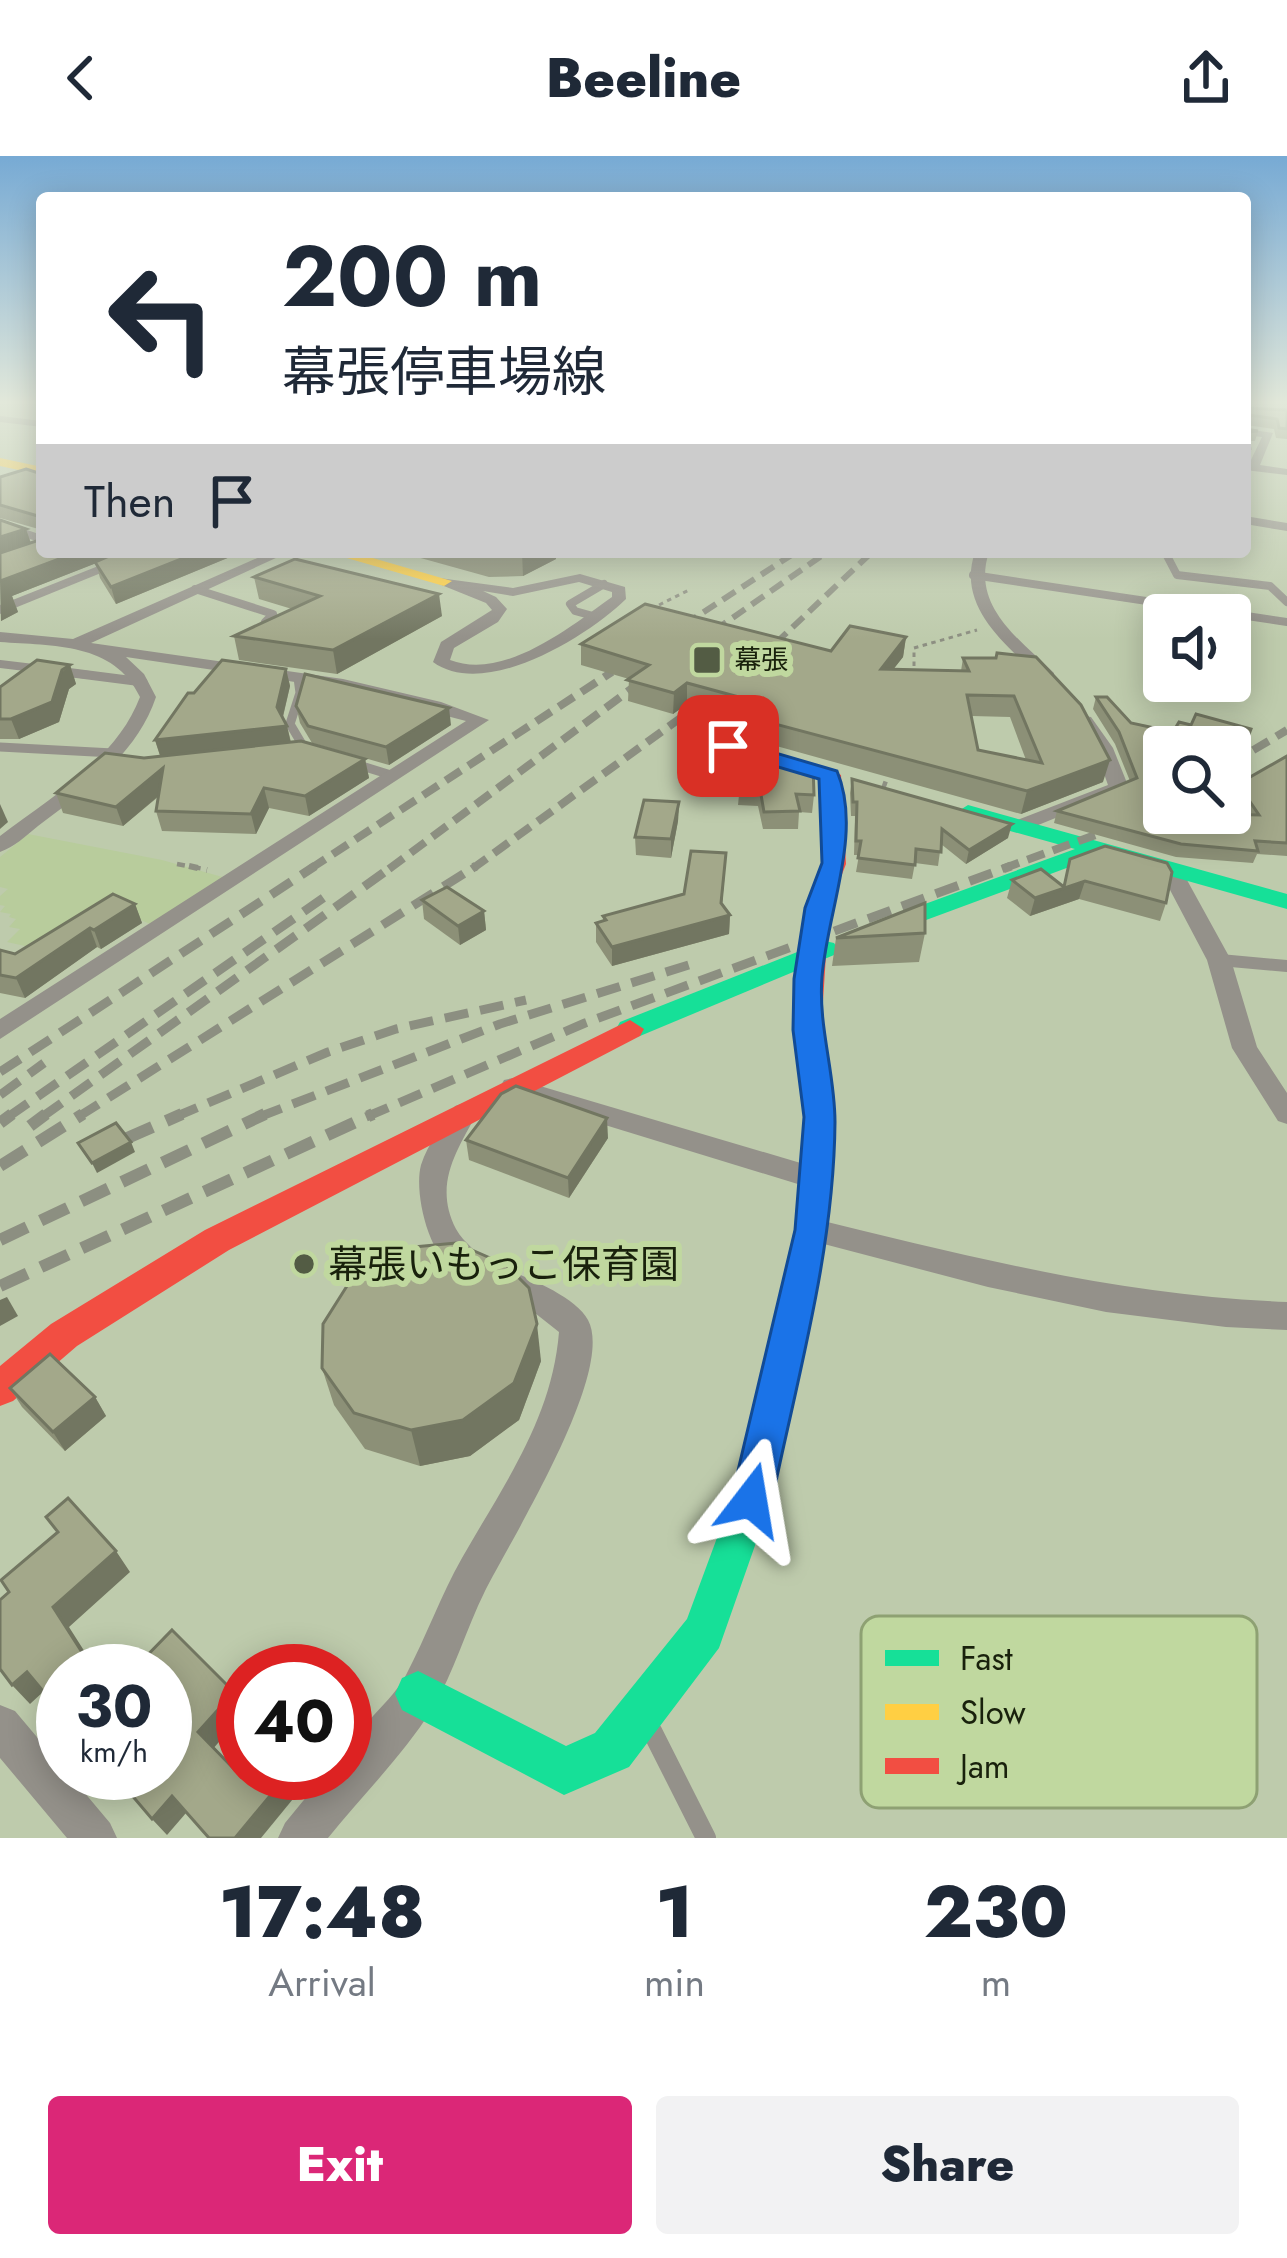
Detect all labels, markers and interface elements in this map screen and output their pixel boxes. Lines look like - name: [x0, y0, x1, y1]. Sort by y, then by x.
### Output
- text: Beeline: [546, 39, 741, 117]
- icon: back: [48, 45, 114, 111]
- icon: share: [1173, 45, 1239, 111]
- text: 200 m: [282, 216, 542, 338]
- icon: left: [84, 240, 240, 396]
- text: 幕張停車場線: [282, 333, 606, 411]
- icon: arrive: [199, 468, 265, 534]
- text: Then: [84, 469, 175, 534]
- map controls: [1143, 594, 1251, 834]
- button: sound: [1143, 594, 1251, 702]
- place label: 幕張: [734, 640, 788, 679]
- marker: 幕張: [691, 644, 723, 676]
- pin: [677, 695, 779, 797]
- icon: arrive: [695, 713, 761, 779]
- button: search: [1143, 726, 1251, 834]
- place label: 幕張いもっこ保育園: [328, 1236, 679, 1293]
- marker: 幕張いもっこ保育園: [291, 1251, 317, 1277]
- position arrow: [688, 1437, 814, 1563]
- legend: [861, 1616, 1257, 1808]
- text: Fast: [960, 1635, 1013, 1682]
- speed limit sign: 40: [216, 1644, 372, 1800]
- text: 30: [76, 1663, 152, 1750]
- text: Slow: [960, 1689, 1026, 1736]
- text: km/h: [80, 1730, 148, 1773]
- text: Jam: [956, 1743, 1010, 1790]
- text: 17:48: [219, 1860, 425, 1964]
- text: 1: [655, 1860, 693, 1964]
- text: 230: [924, 1860, 1068, 1964]
- text: Arrival: [268, 1954, 376, 2011]
- text: min: [644, 1954, 705, 2011]
- text: m: [981, 1954, 1011, 2011]
- button: Exit: [48, 2096, 632, 2234]
- button: Share: [656, 2096, 1239, 2234]

